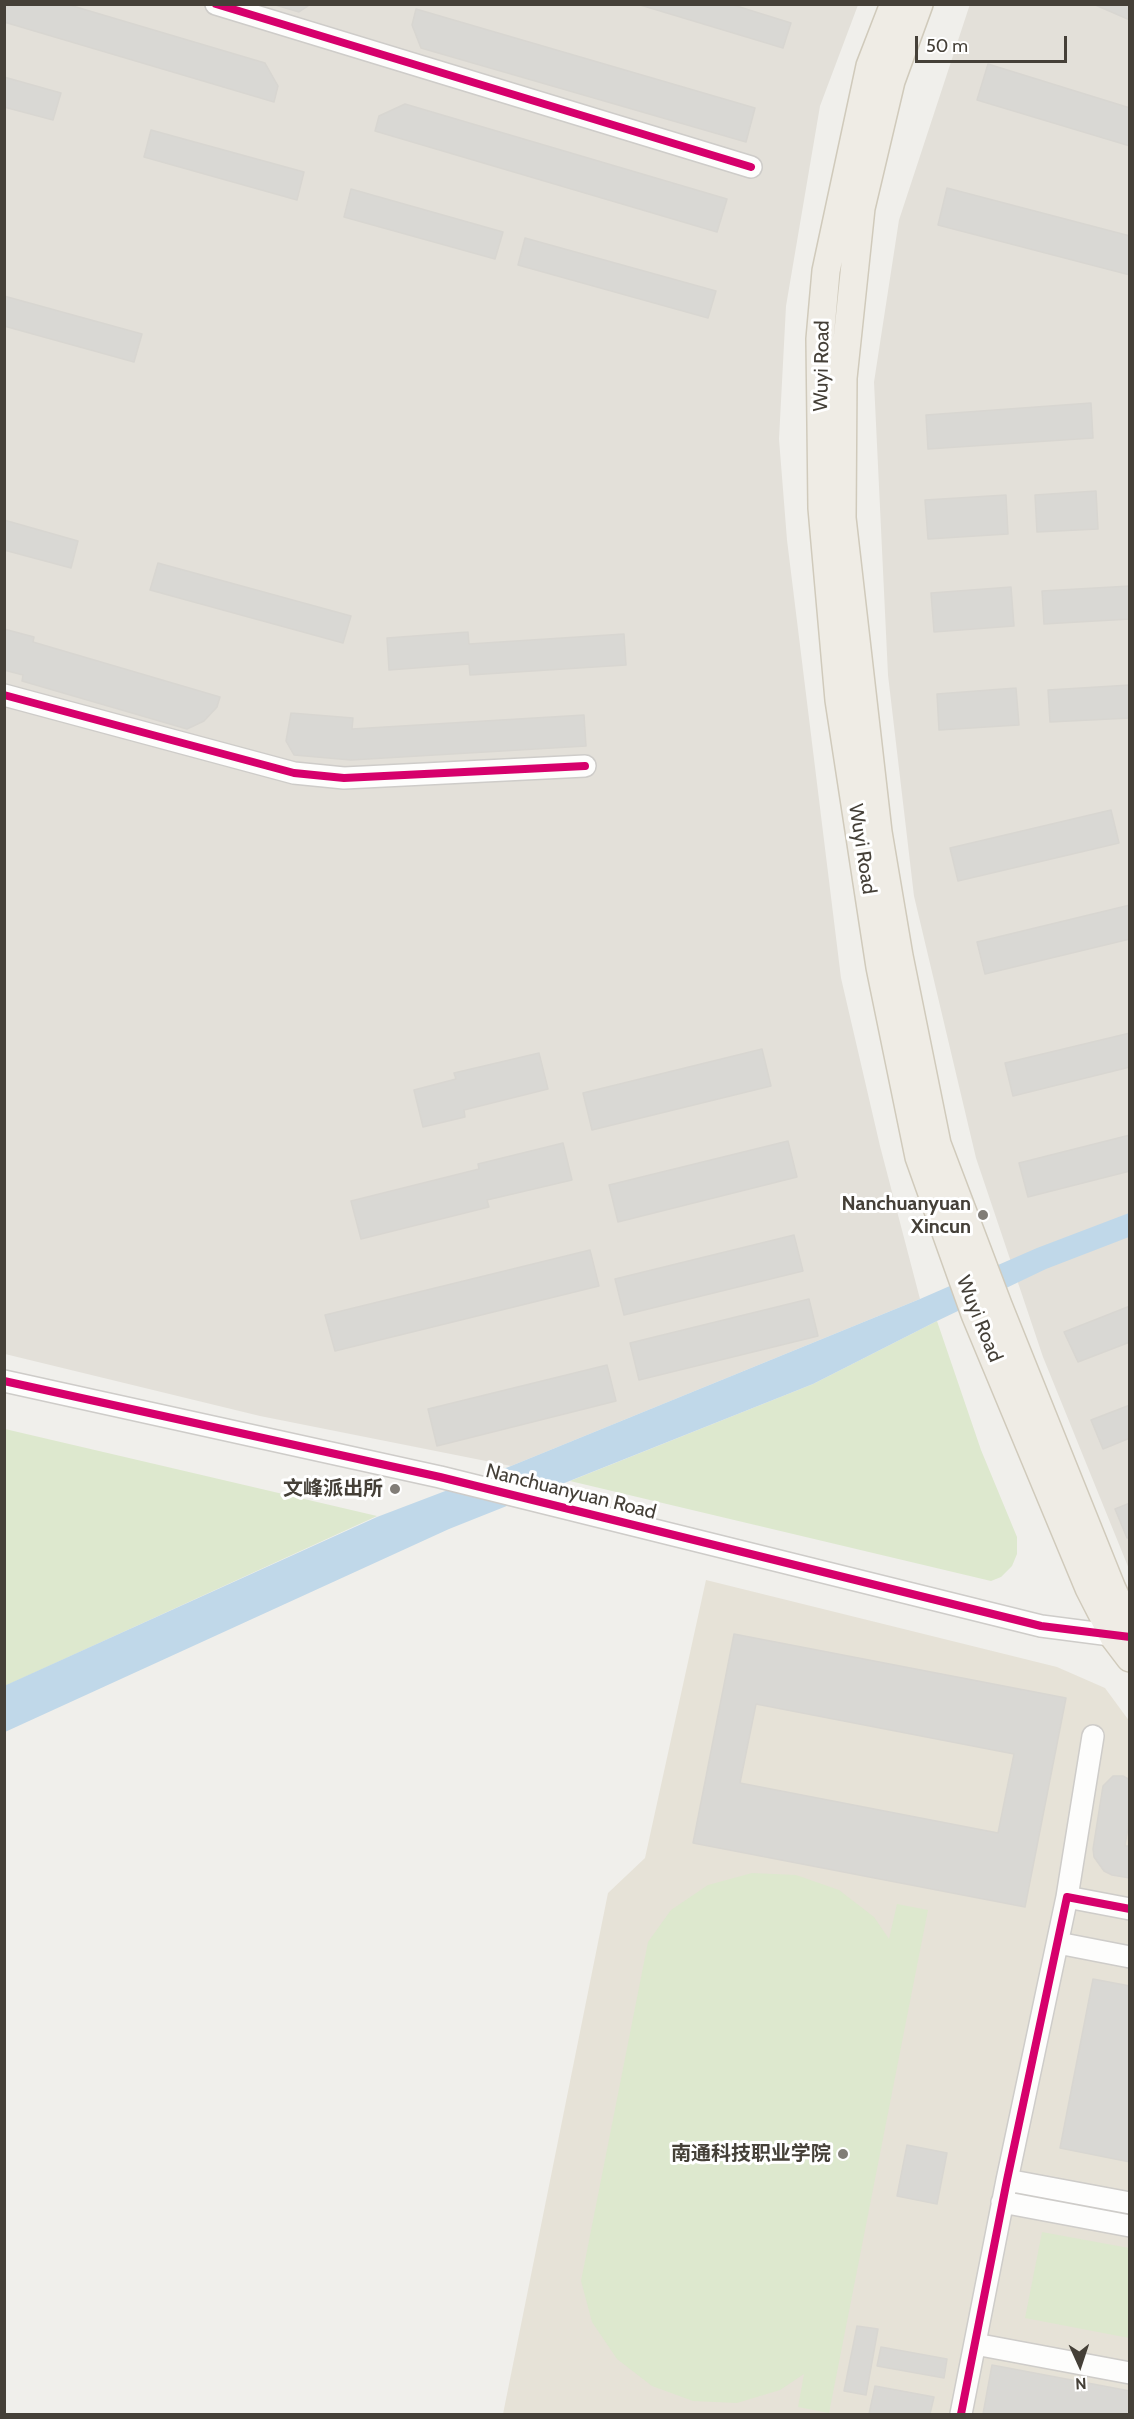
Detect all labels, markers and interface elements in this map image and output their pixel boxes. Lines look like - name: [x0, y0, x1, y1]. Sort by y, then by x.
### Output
- scale bar: [918, 24, 1070, 62]
- text: 50 m: [926, 35, 968, 57]
- street label: Wuyi Road: [809, 320, 835, 412]
- street label: Wuyi Road: [843, 802, 881, 896]
- place label: Nanchuanyuan Xincun: [842, 1192, 971, 1239]
- marker: Nanchuanyuan Xincun: [976, 1208, 990, 1222]
- street label: Wuyi Road: [951, 1272, 1007, 1366]
- street label: Nanchuanyuan Road: [483, 1459, 659, 1525]
- place label: 文峰派出所: [283, 1477, 383, 1501]
- marker: 文峰派出所: [388, 1482, 402, 1496]
- place label: 南通科技职业学院: [671, 2142, 831, 2166]
- marker: 南通科技职业学院: [836, 2147, 850, 2161]
- north arrow: [1050, 2335, 1110, 2395]
- text: N: [1075, 2374, 1087, 2393]

